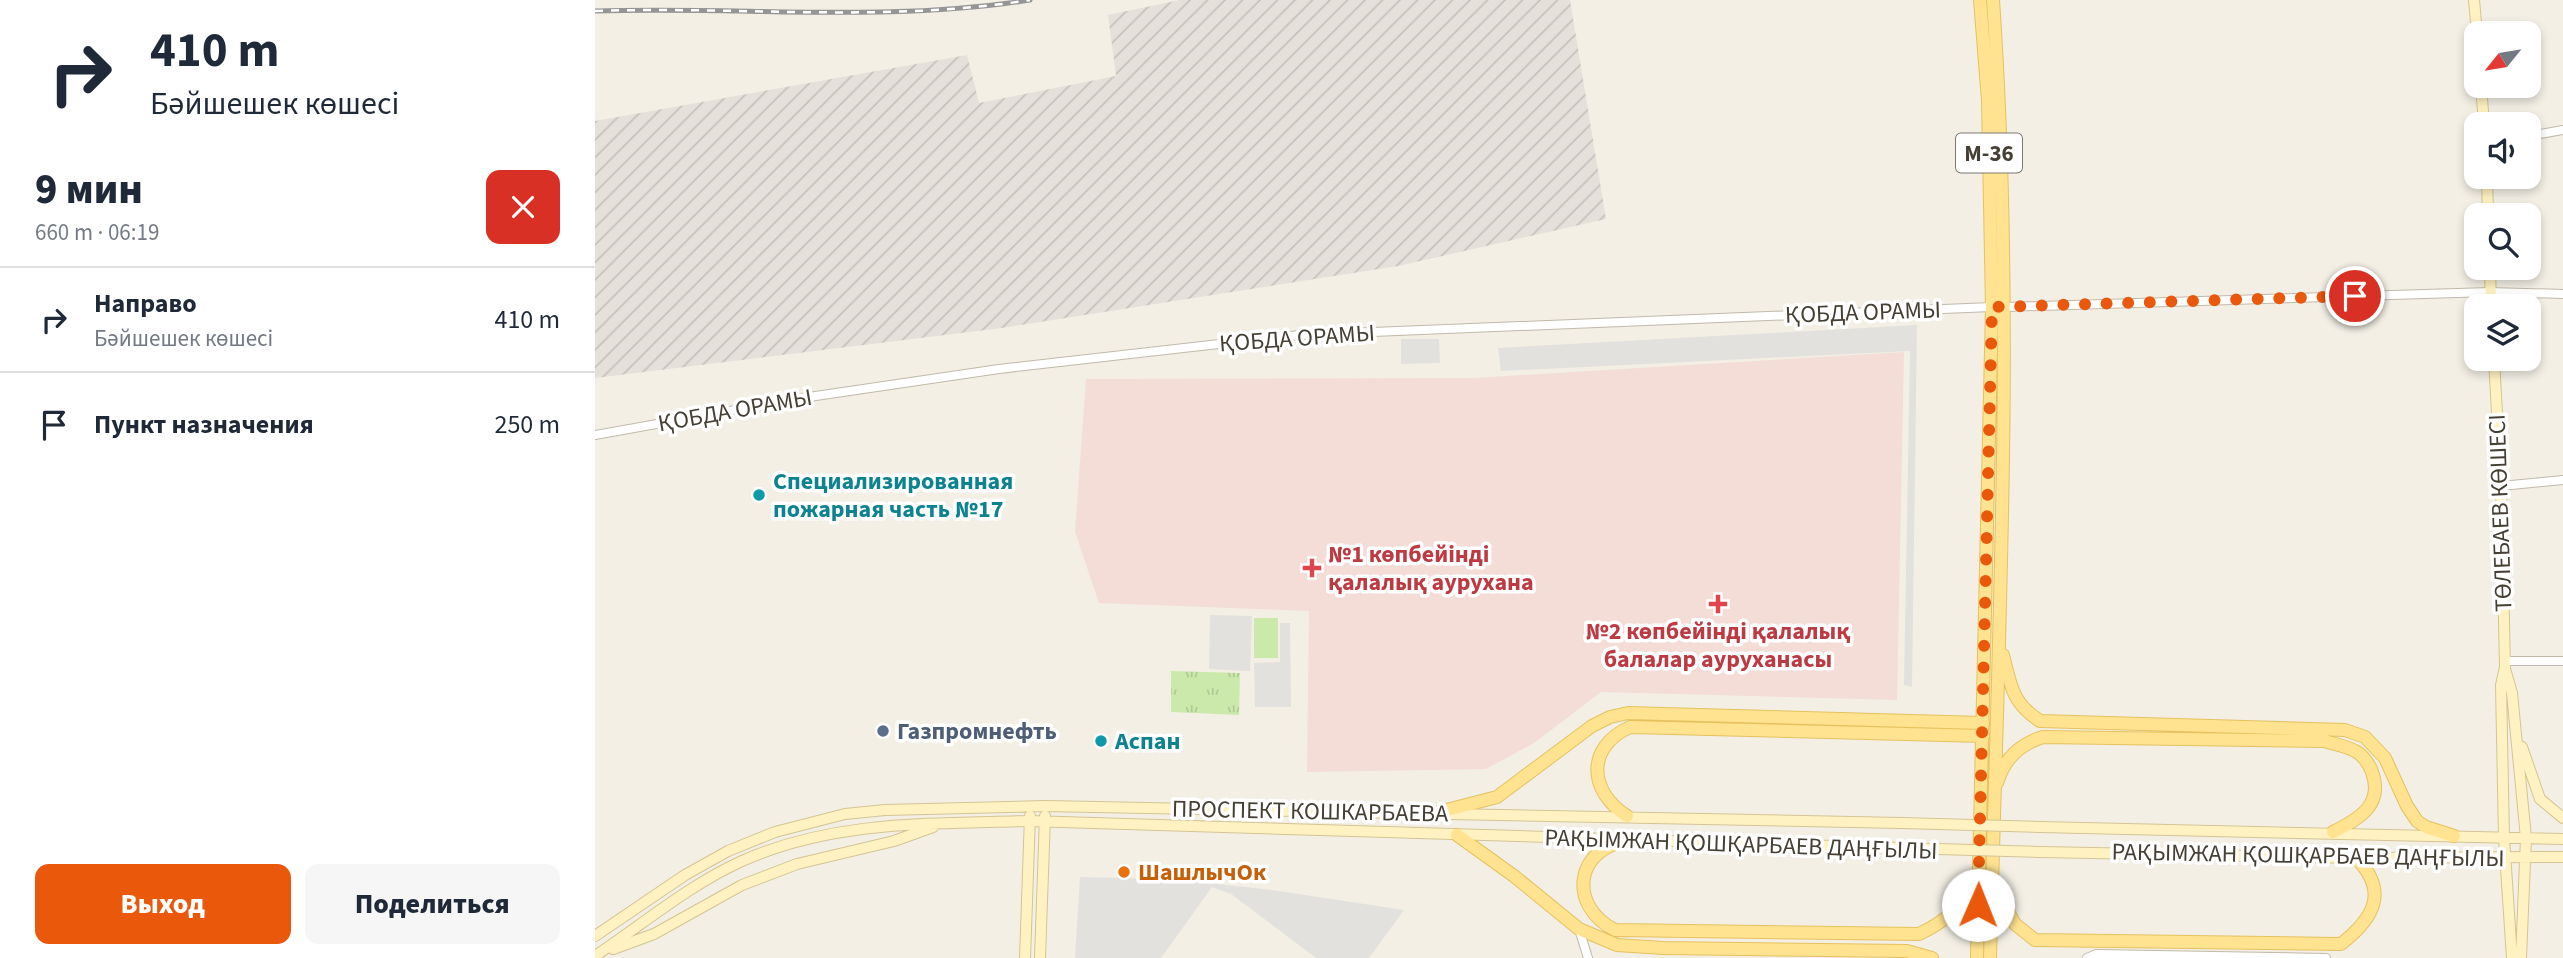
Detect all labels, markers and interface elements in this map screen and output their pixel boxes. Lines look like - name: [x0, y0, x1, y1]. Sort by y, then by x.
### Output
- text: 410 m: [150, 16, 279, 86]
- north arrow: [2464, 21, 2541, 98]
- map controls: [2464, 21, 2541, 371]
- icon: right: [35, 28, 126, 119]
- text: Бәйшешек көшесі: [150, 81, 399, 127]
- button: sound: [2464, 112, 2541, 189]
- road number: M-36: [1956, 134, 2022, 172]
- text: 9 мин: [35, 160, 143, 220]
- button: close: [486, 170, 560, 244]
- button: search: [2464, 203, 2541, 280]
- text: 660 m · 06:19: [35, 216, 159, 249]
- pin: [2325, 266, 2385, 326]
- icon: arrive: [2336, 277, 2374, 315]
- text: Направо: [94, 285, 197, 322]
- street label: ҚОБДА ОРАМЫ: [1784, 292, 1942, 333]
- button: layers: [2464, 294, 2541, 371]
- icon: right: [35, 301, 73, 339]
- text: 410 m: [494, 301, 560, 338]
- street label: ҚОБДА ОРАМЫ: [1218, 316, 1376, 361]
- text: Бәйшешек көшесі: [94, 322, 273, 355]
- street label: ҚОБДА ОРАМЫ: [655, 380, 815, 441]
- icon: arrive: [35, 406, 73, 444]
- text: Пункт назначения: [94, 406, 314, 443]
- text: 250 m: [494, 406, 560, 443]
- street label: ТӨЛЕБАЕВ КӨШЕСІ: [2480, 414, 2521, 612]
- place label: Специализированная пожарная часть №17: [773, 464, 1013, 527]
- marker: Специализированная пожарная часть №17: [751, 487, 767, 503]
- place label: №1 көпбейінді қалалық аурухана: [1328, 537, 1534, 600]
- marker: №1 көпбейінді қалалық аурухана: [1302, 558, 1322, 578]
- marker: №2 көпбейінді қалалық балалар ауруханасы: [1708, 594, 1728, 614]
- place label: №2 көпбейінді қалалық балалар ауруханасы: [1586, 614, 1850, 677]
- place label: Газпромнефть: [897, 714, 1057, 749]
- marker: Газпромнефть: [875, 723, 891, 739]
- place label: Аспан: [1114, 724, 1180, 759]
- marker: Аспан: [1093, 733, 1109, 749]
- street label: ПРОСПЕКТ КОШКАРБАЕВА: [1172, 792, 1448, 831]
- street label: РАҚЫМЖАН ҚОШҚАРБАЕВ ДАҢҒЫЛЫ: [1544, 820, 1938, 869]
- street label: РАҚЫМЖАН ҚОШҚАРБАЕВ ДАҢҒЫЛЫ: [2111, 835, 2505, 876]
- place label: ШашлычОк: [1138, 855, 1267, 890]
- button: Выход: [35, 864, 291, 944]
- button: Поделиться: [305, 864, 560, 944]
- marker: ШашлычОк: [1116, 864, 1132, 880]
- position arrow: [1941, 868, 2015, 942]

